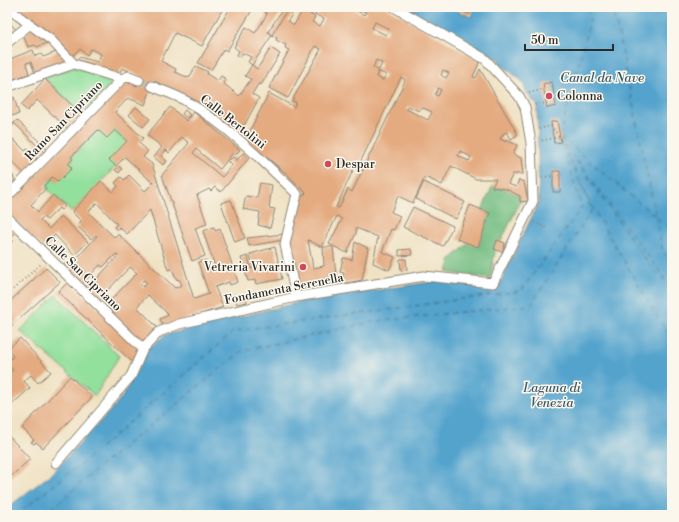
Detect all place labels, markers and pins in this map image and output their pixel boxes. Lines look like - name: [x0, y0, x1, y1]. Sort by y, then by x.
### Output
- place label: Colonna: [557, 89, 604, 104]
- marker: Colonna: [544, 91, 554, 101]
- place label: Despar: [336, 157, 375, 172]
- marker: Despar: [323, 159, 333, 169]
- place label: Vetreria Vivarini: [203, 260, 295, 275]
- marker: Vetreria Vivarini: [298, 262, 308, 272]

